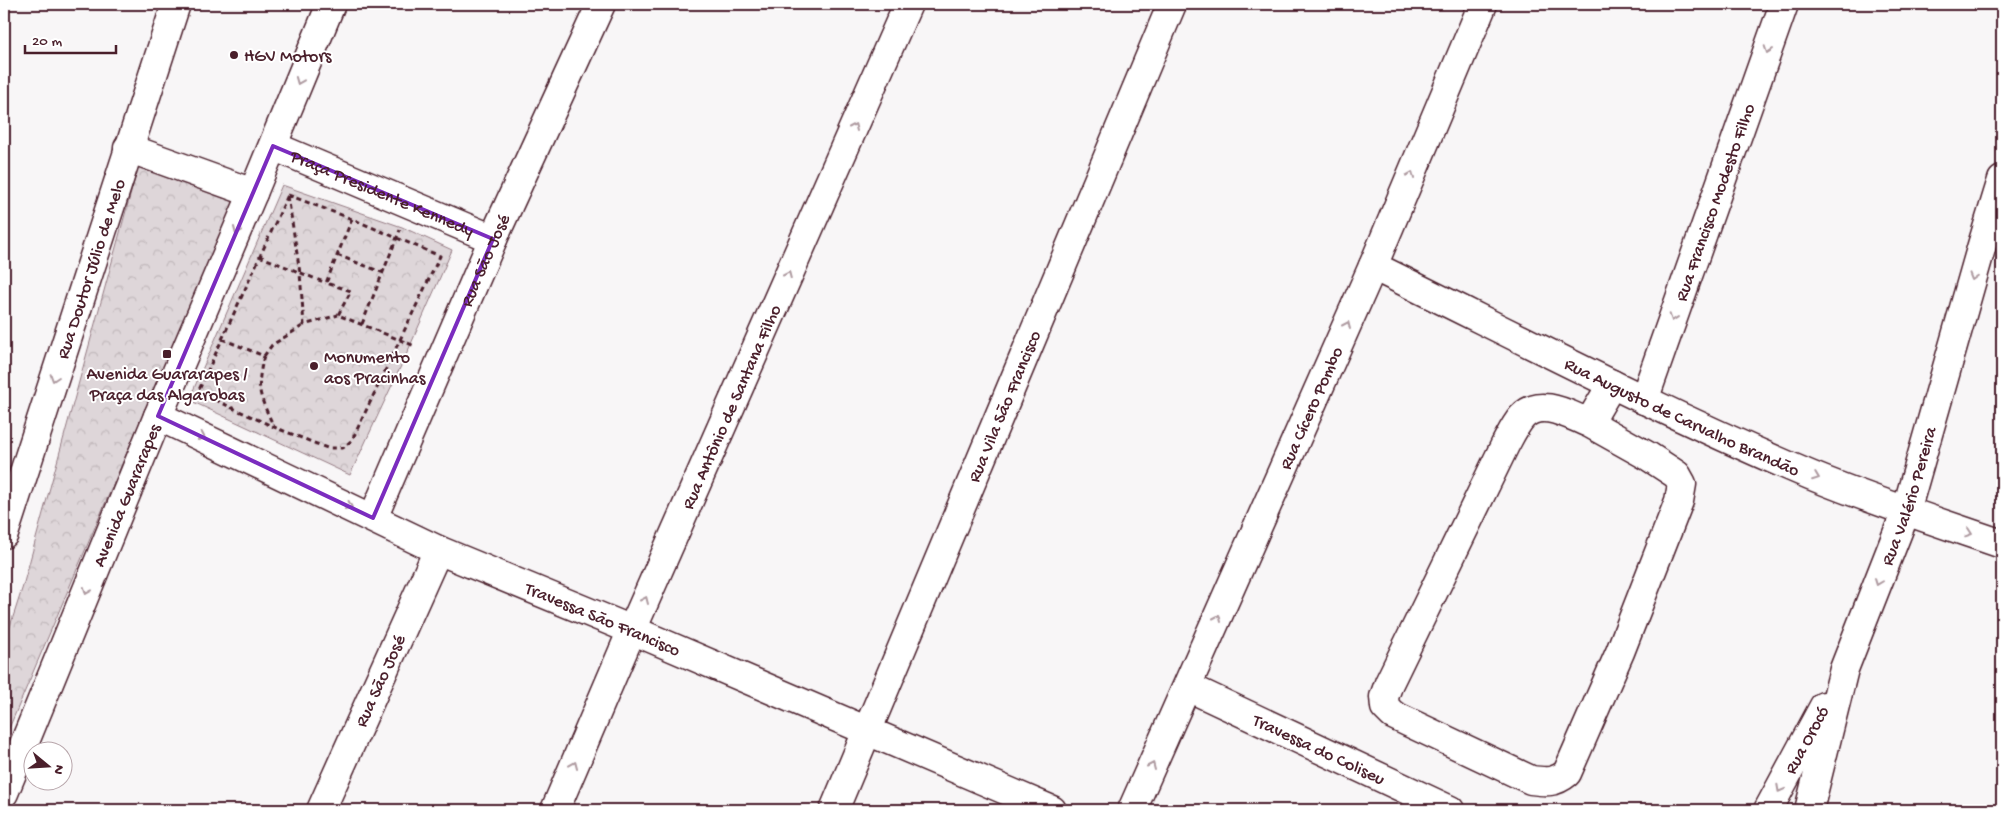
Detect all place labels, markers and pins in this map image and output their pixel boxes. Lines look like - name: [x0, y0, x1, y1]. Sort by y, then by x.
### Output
- place label: HGV Motors: [244, 47, 333, 68]
- marker: HGV Motors: [228, 49, 240, 61]
- marker: Avenida Guararapes / Praça das Algarobas: [161, 348, 173, 360]
- place label: Monumento aos Pracinhas: [324, 348, 427, 390]
- marker: Monumento aos Pracinhas: [308, 360, 320, 372]
- place label: Avenida Guararapes / Praça das Algarobas: [87, 365, 248, 407]

